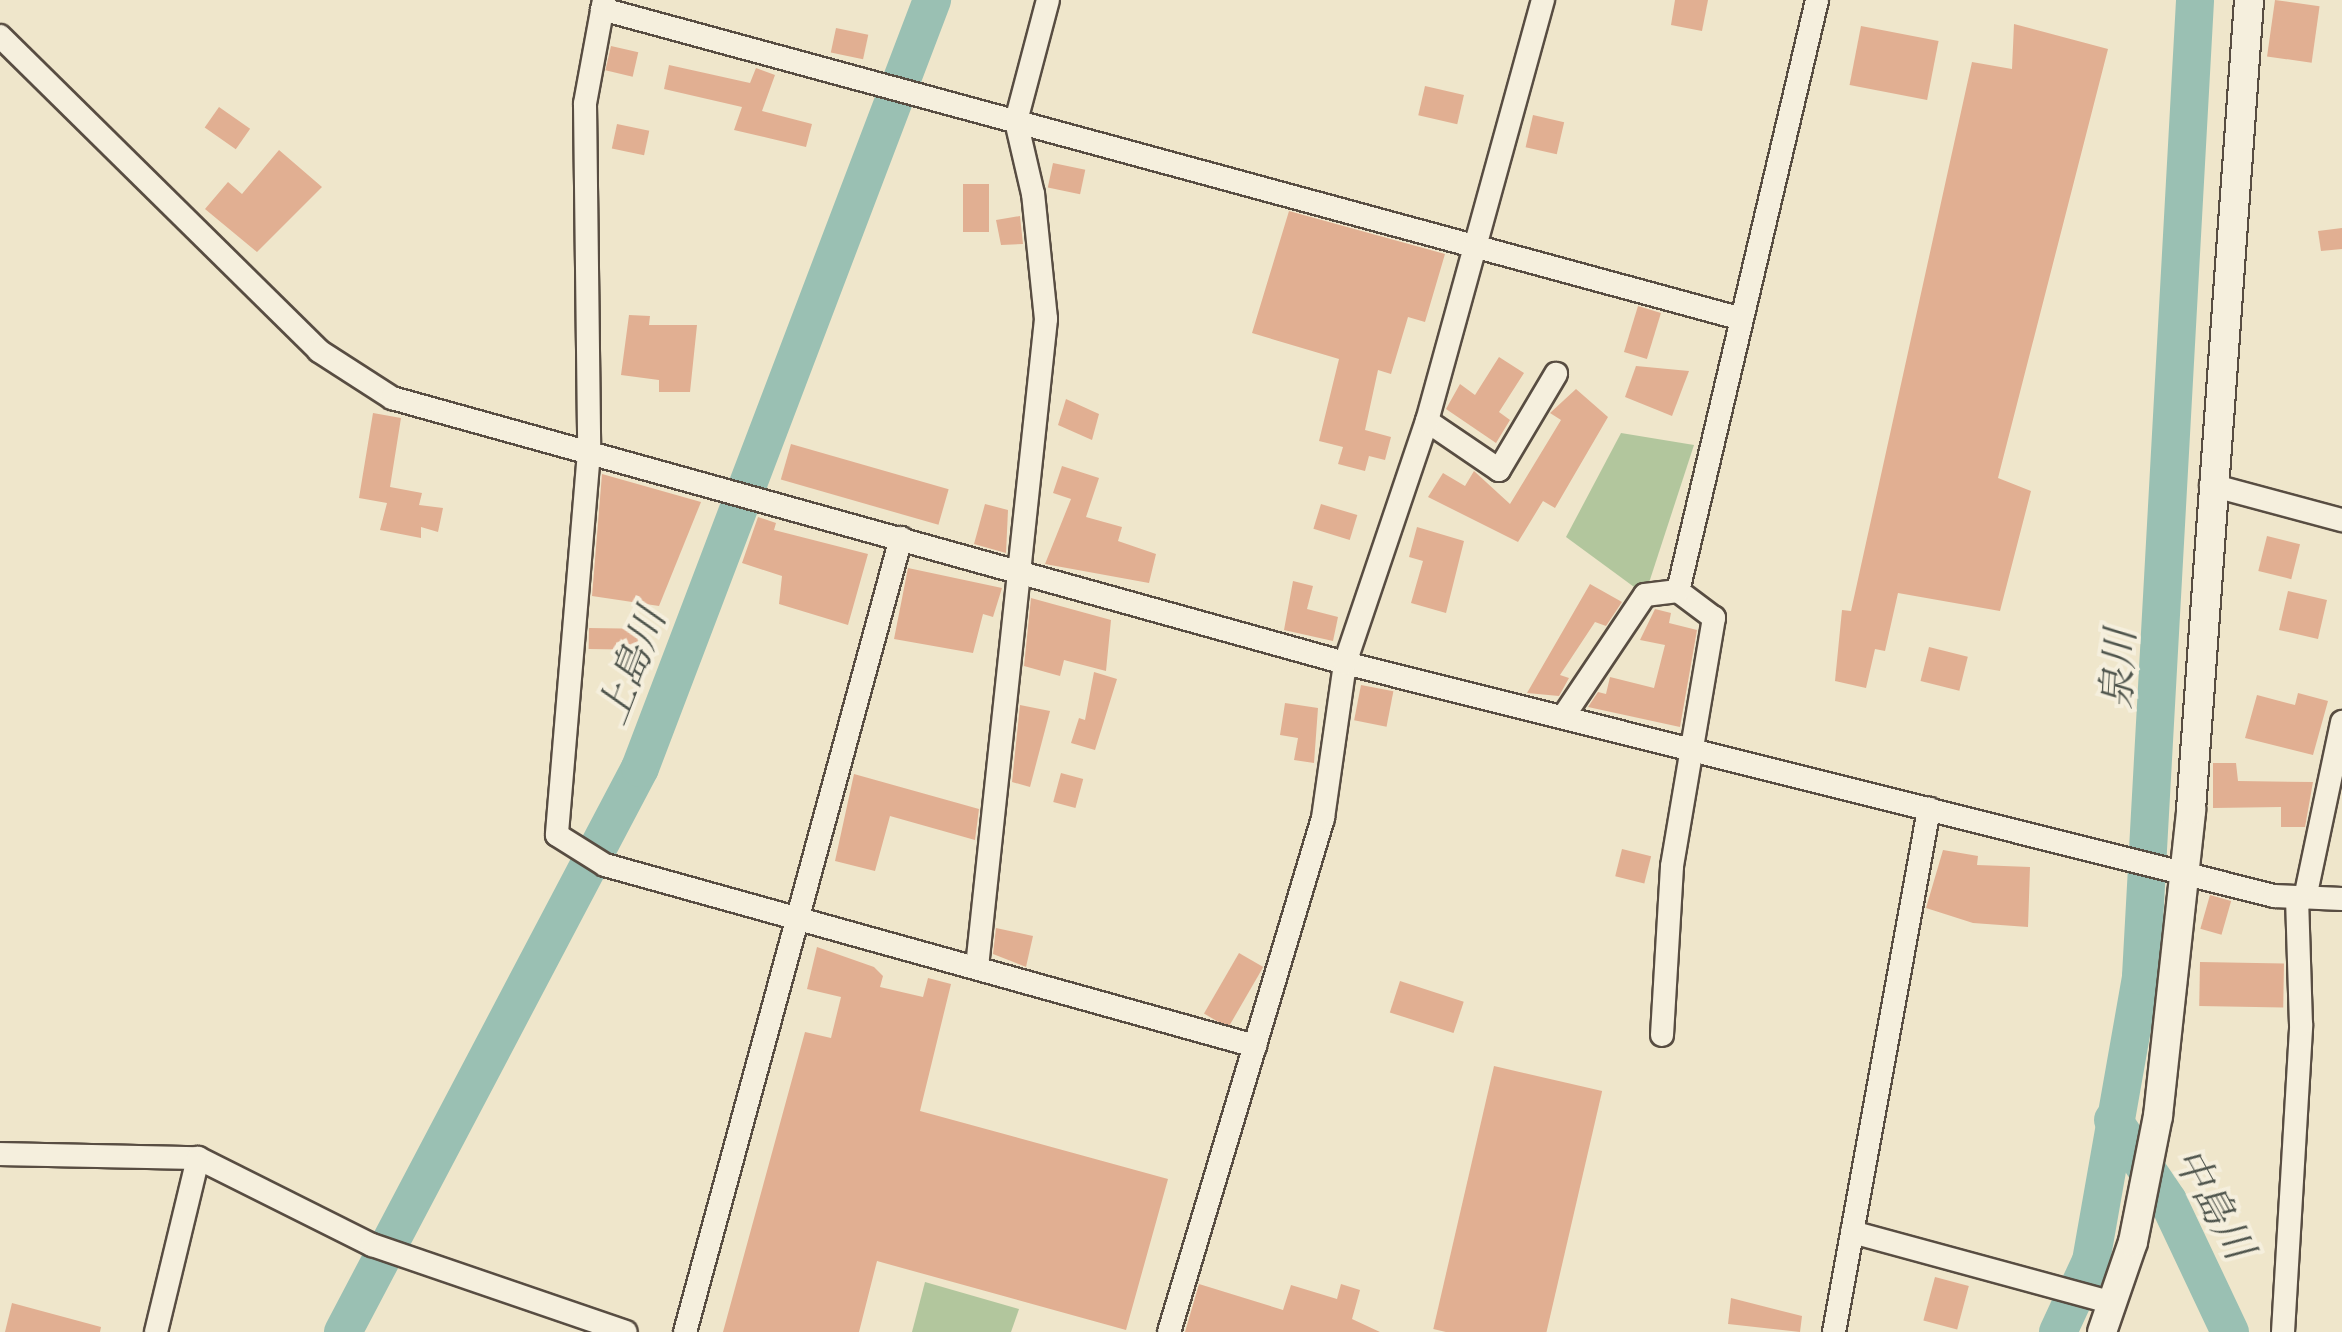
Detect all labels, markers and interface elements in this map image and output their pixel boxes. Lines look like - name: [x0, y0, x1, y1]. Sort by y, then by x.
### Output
- water label: 上島川: [587, 601, 675, 731]
- water label: 泉川: [2092, 628, 2144, 710]
- water label: 中島川: [2164, 1139, 2264, 1267]

